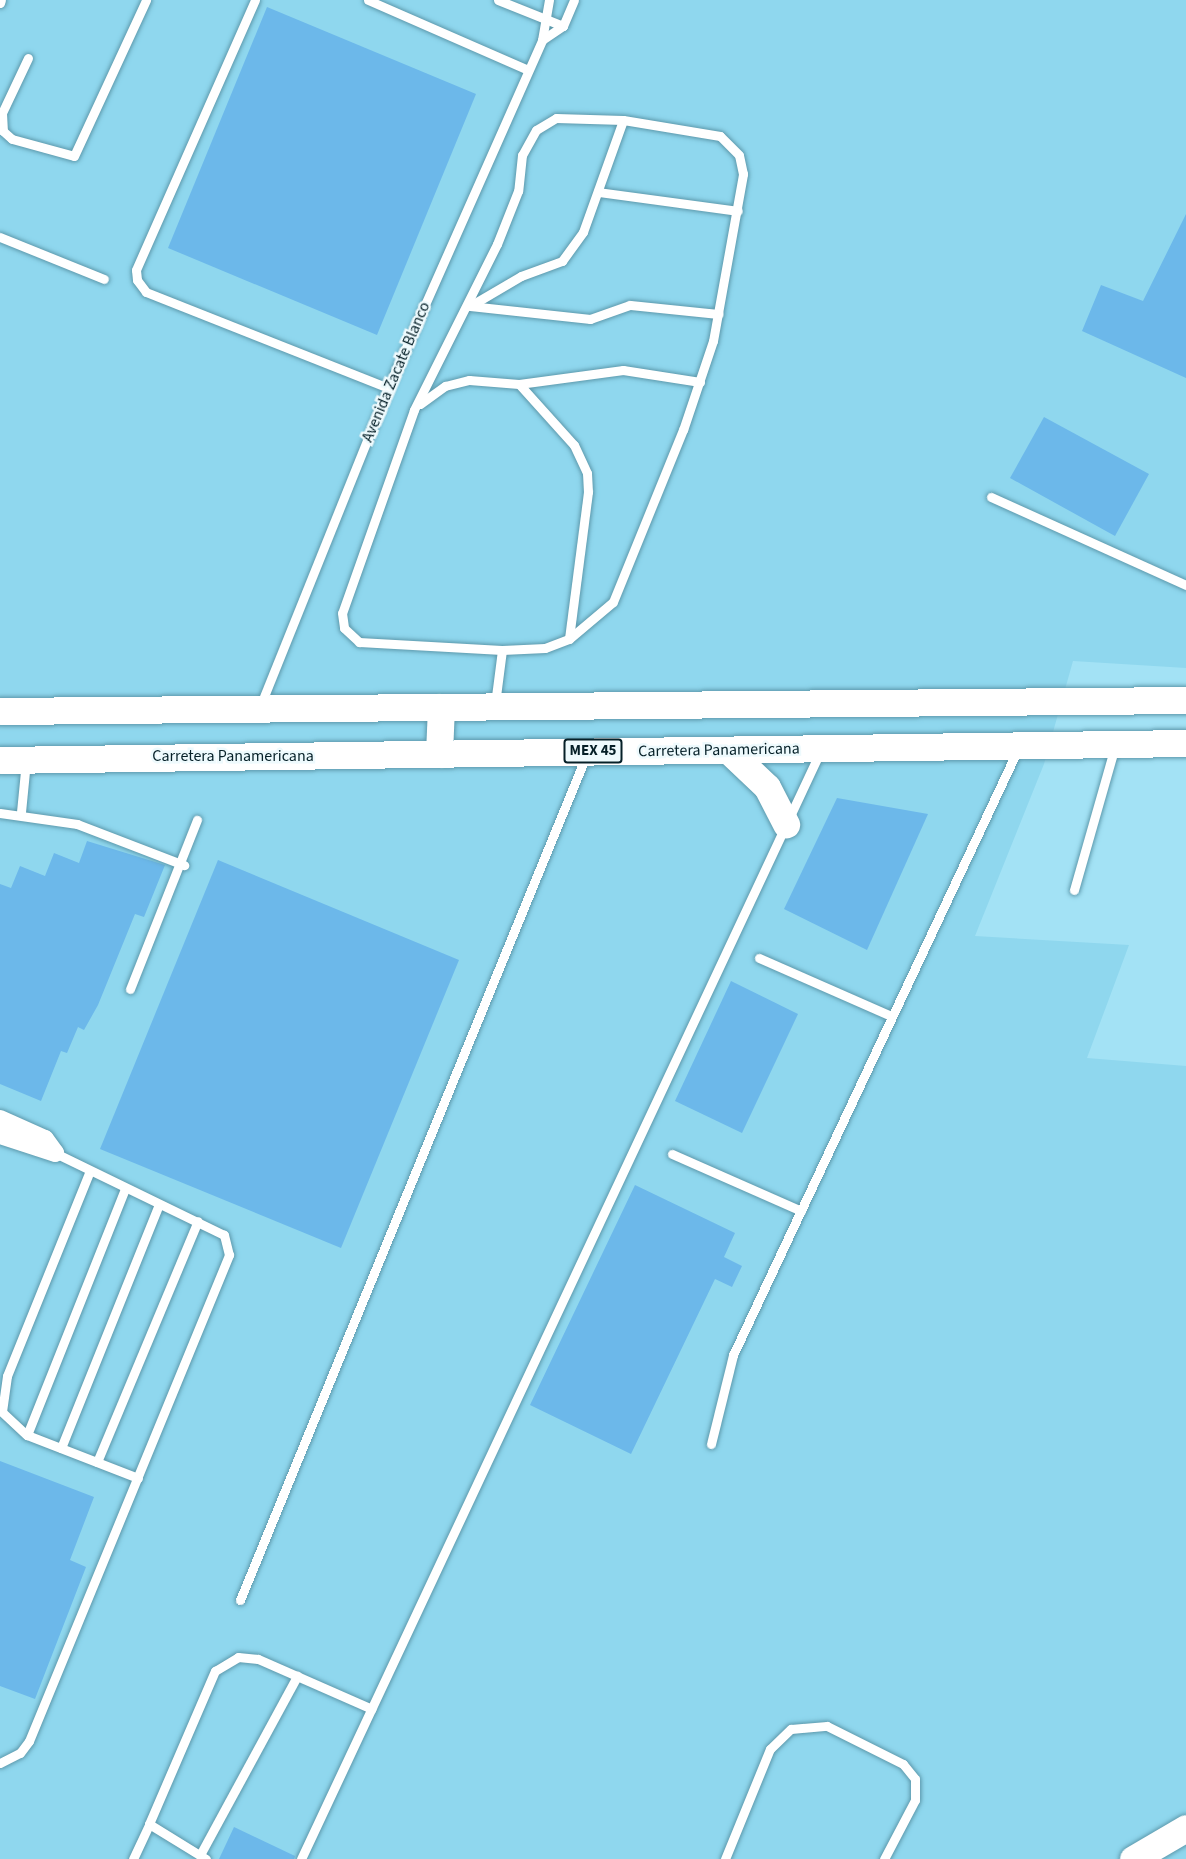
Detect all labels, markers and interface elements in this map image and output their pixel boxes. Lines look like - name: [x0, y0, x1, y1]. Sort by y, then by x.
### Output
- street label: Avenida Zacate Blanco: [358, 299, 434, 445]
- road number: MEX 45: [563, 739, 623, 763]
- street label: Carretera Panamericana: [638, 739, 800, 761]
- street label: Carretera Panamericana: [152, 746, 314, 766]

